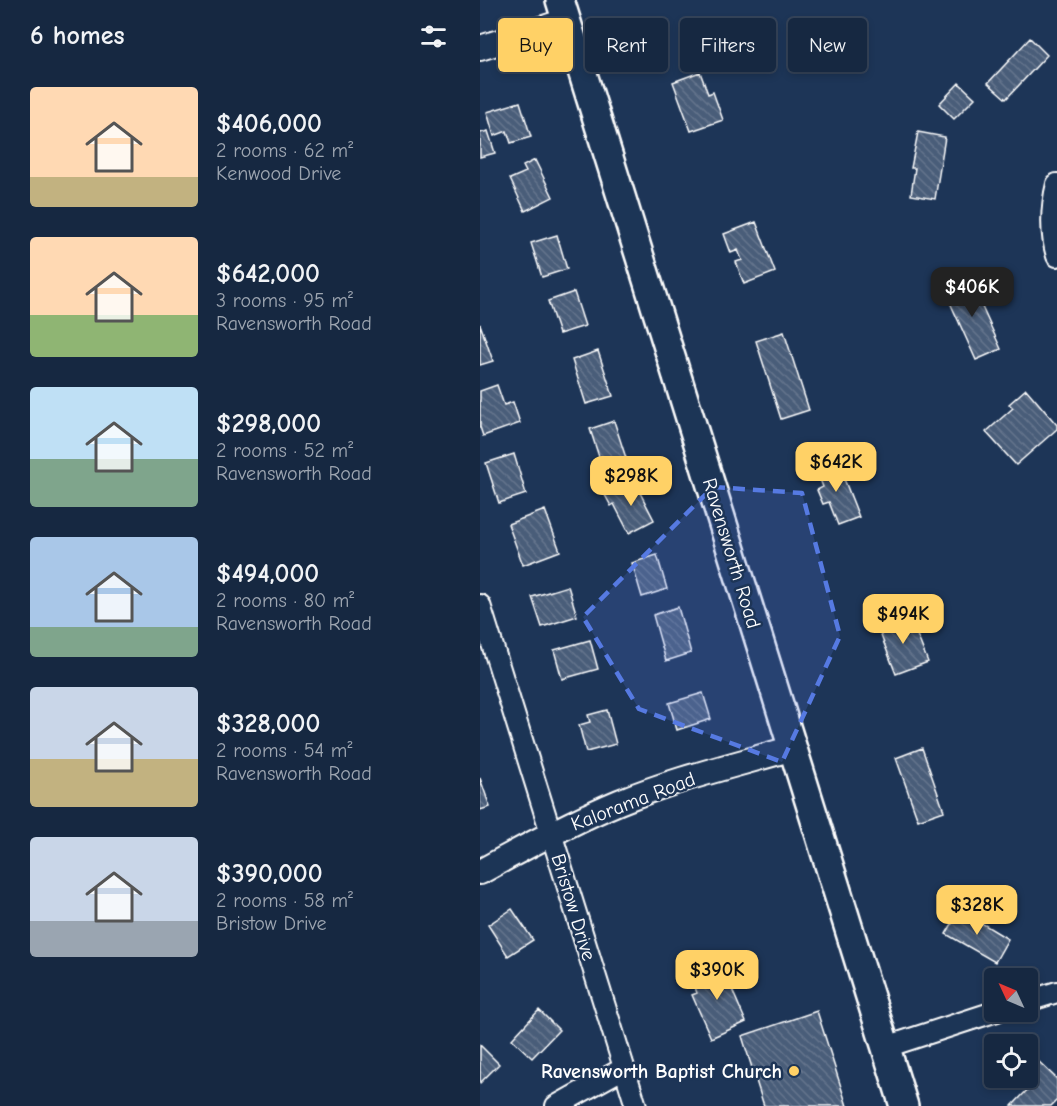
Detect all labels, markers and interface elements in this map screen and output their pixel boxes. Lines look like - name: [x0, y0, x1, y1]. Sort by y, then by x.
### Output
- chip: Buy: [498, 18, 573, 72]
- chip: Rent: [585, 18, 668, 72]
- chip: Filters: [680, 18, 776, 72]
- chip: New: [788, 18, 867, 72]
- icon: filters: [417, 20, 450, 53]
- text: 6 homes: [30, 21, 125, 51]
- text: $406,000: [216, 109, 322, 139]
- icon: home: [78, 111, 150, 183]
- text: 2 rooms · 62 m²: [216, 139, 353, 162]
- text: Kenwood Drive: [216, 162, 341, 185]
- text: $642,000: [216, 259, 320, 289]
- icon: home: [78, 261, 150, 333]
- pin: $406K: [930, 267, 1014, 318]
- text: $406K: [945, 275, 999, 298]
- text: 3 rooms · 95 m²: [216, 289, 353, 312]
- text: Ravensworth Road: [216, 312, 372, 335]
- text: $298,000: [216, 409, 321, 439]
- icon: home: [78, 411, 150, 483]
- text: 2 rooms · 52 m²: [216, 439, 353, 462]
- pin: $642K: [794, 442, 878, 493]
- text: $642K: [809, 450, 863, 473]
- pin: $298K: [589, 456, 673, 507]
- text: Ravensworth Road: [216, 462, 372, 485]
- text: $298K: [604, 464, 658, 487]
- street label: Ravensworth Road: [698, 475, 765, 631]
- text: $494,000: [216, 559, 319, 589]
- icon: home: [78, 561, 150, 633]
- text: 2 rooms · 80 m²: [216, 589, 354, 612]
- pin: $494K: [861, 594, 945, 645]
- text: $494K: [877, 602, 929, 625]
- text: Ravensworth Road: [216, 612, 372, 635]
- text: $328,000: [216, 709, 320, 739]
- icon: home: [78, 711, 150, 783]
- text: 2 rooms · 54 m²: [216, 739, 352, 762]
- text: Ravensworth Road: [216, 762, 372, 785]
- street label: Kalorama Road: [568, 767, 698, 836]
- street label: Bristow Drive: [546, 851, 601, 963]
- text: $390,000: [216, 859, 323, 889]
- icon: home: [78, 861, 150, 933]
- pin: $328K: [935, 885, 1019, 936]
- text: 2 rooms · 58 m²: [216, 889, 353, 912]
- text: $328K: [950, 893, 1004, 916]
- text: Bristow Drive: [216, 912, 326, 935]
- pin: $390K: [675, 950, 759, 1001]
- text: $390K: [689, 958, 745, 981]
- north arrow: [984, 968, 1038, 1022]
- map controls: [984, 968, 1038, 1088]
- button: locate: [984, 1034, 1038, 1088]
- place label: Ravensworth Baptist Church: [541, 1060, 782, 1083]
- marker: Ravensworth Baptist Church: [787, 1064, 801, 1078]

